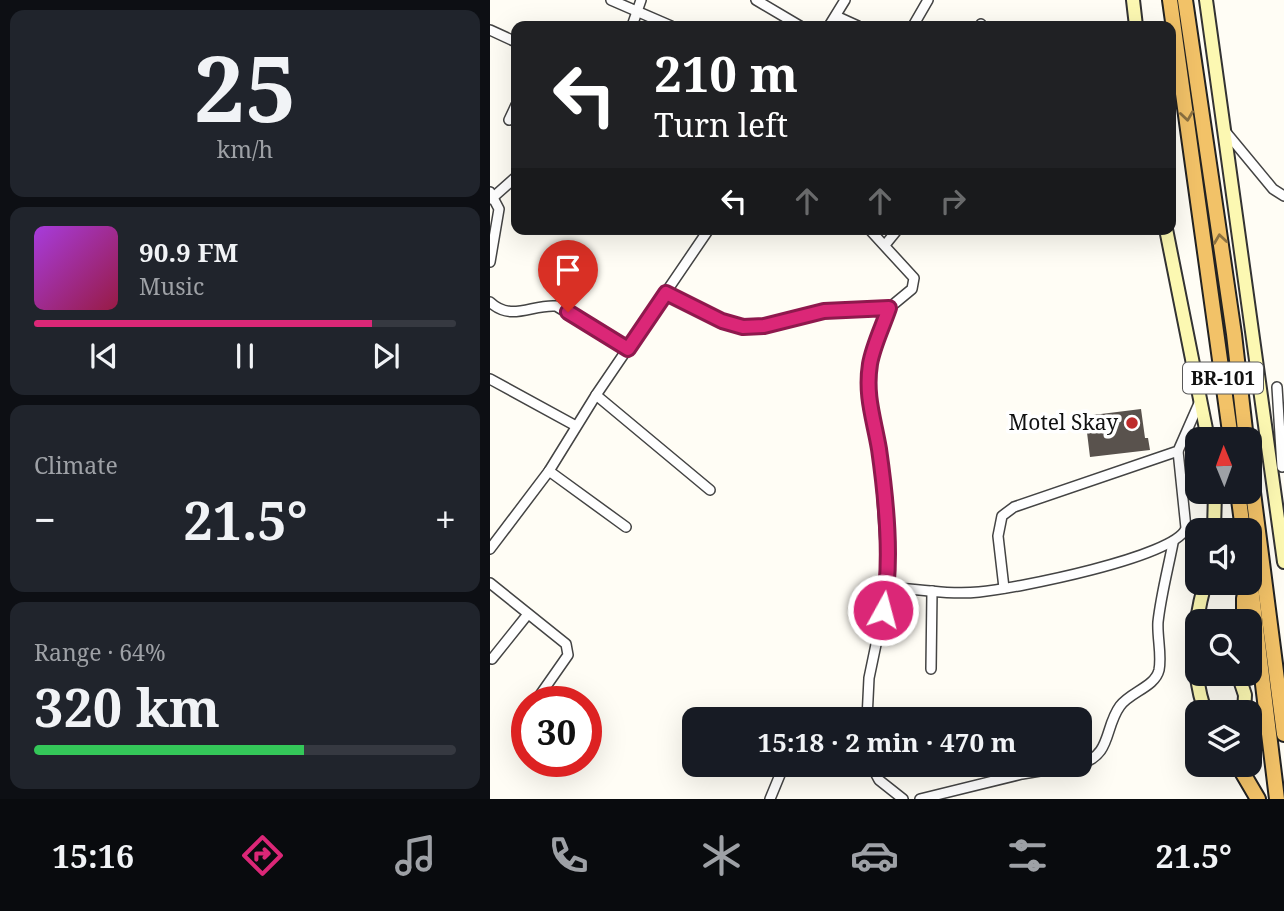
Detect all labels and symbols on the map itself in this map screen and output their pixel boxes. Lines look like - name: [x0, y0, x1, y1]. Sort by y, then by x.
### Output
- one-way arrow: [1179, 110, 1194, 122]
- one-way arrow: [1213, 233, 1228, 245]
- pin: [538, 240, 598, 312]
- road number: BR-101: [1183, 362, 1263, 394]
- place label: Motel Skay: [1009, 408, 1118, 436]
- marker: Motel Skay: [1124, 415, 1140, 431]
- north arrow: [1185, 427, 1262, 504]
- position arrow: [846, 573, 920, 647]
- speed limit sign: 30: [511, 686, 602, 777]

